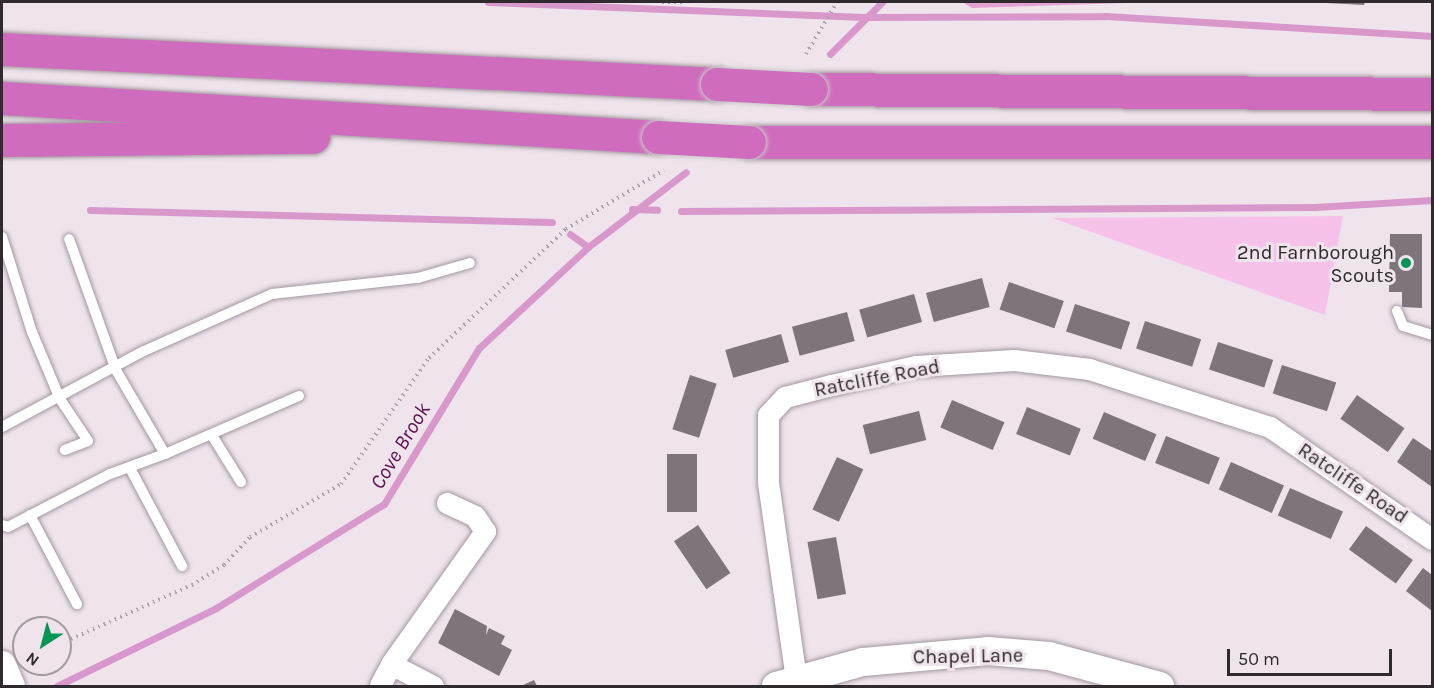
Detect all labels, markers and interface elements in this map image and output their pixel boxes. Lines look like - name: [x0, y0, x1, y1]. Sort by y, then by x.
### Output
- place label: 2nd Farnborough Scouts: [1237, 240, 1394, 287]
- marker: 2nd Farnborough Scouts: [1399, 256, 1413, 270]
- street label: Ratcliffe Road: [812, 354, 942, 402]
- water label: Cove Brook: [365, 398, 435, 494]
- street label: Ratcliffe Road: [1293, 437, 1413, 529]
- north arrow: [12, 616, 72, 676]
- scale bar: [1230, 637, 1395, 675]
- street label: Chapel Lane: [913, 643, 1023, 669]
- text: N: [22, 648, 43, 670]
- text: 50 m: [1238, 648, 1280, 670]

